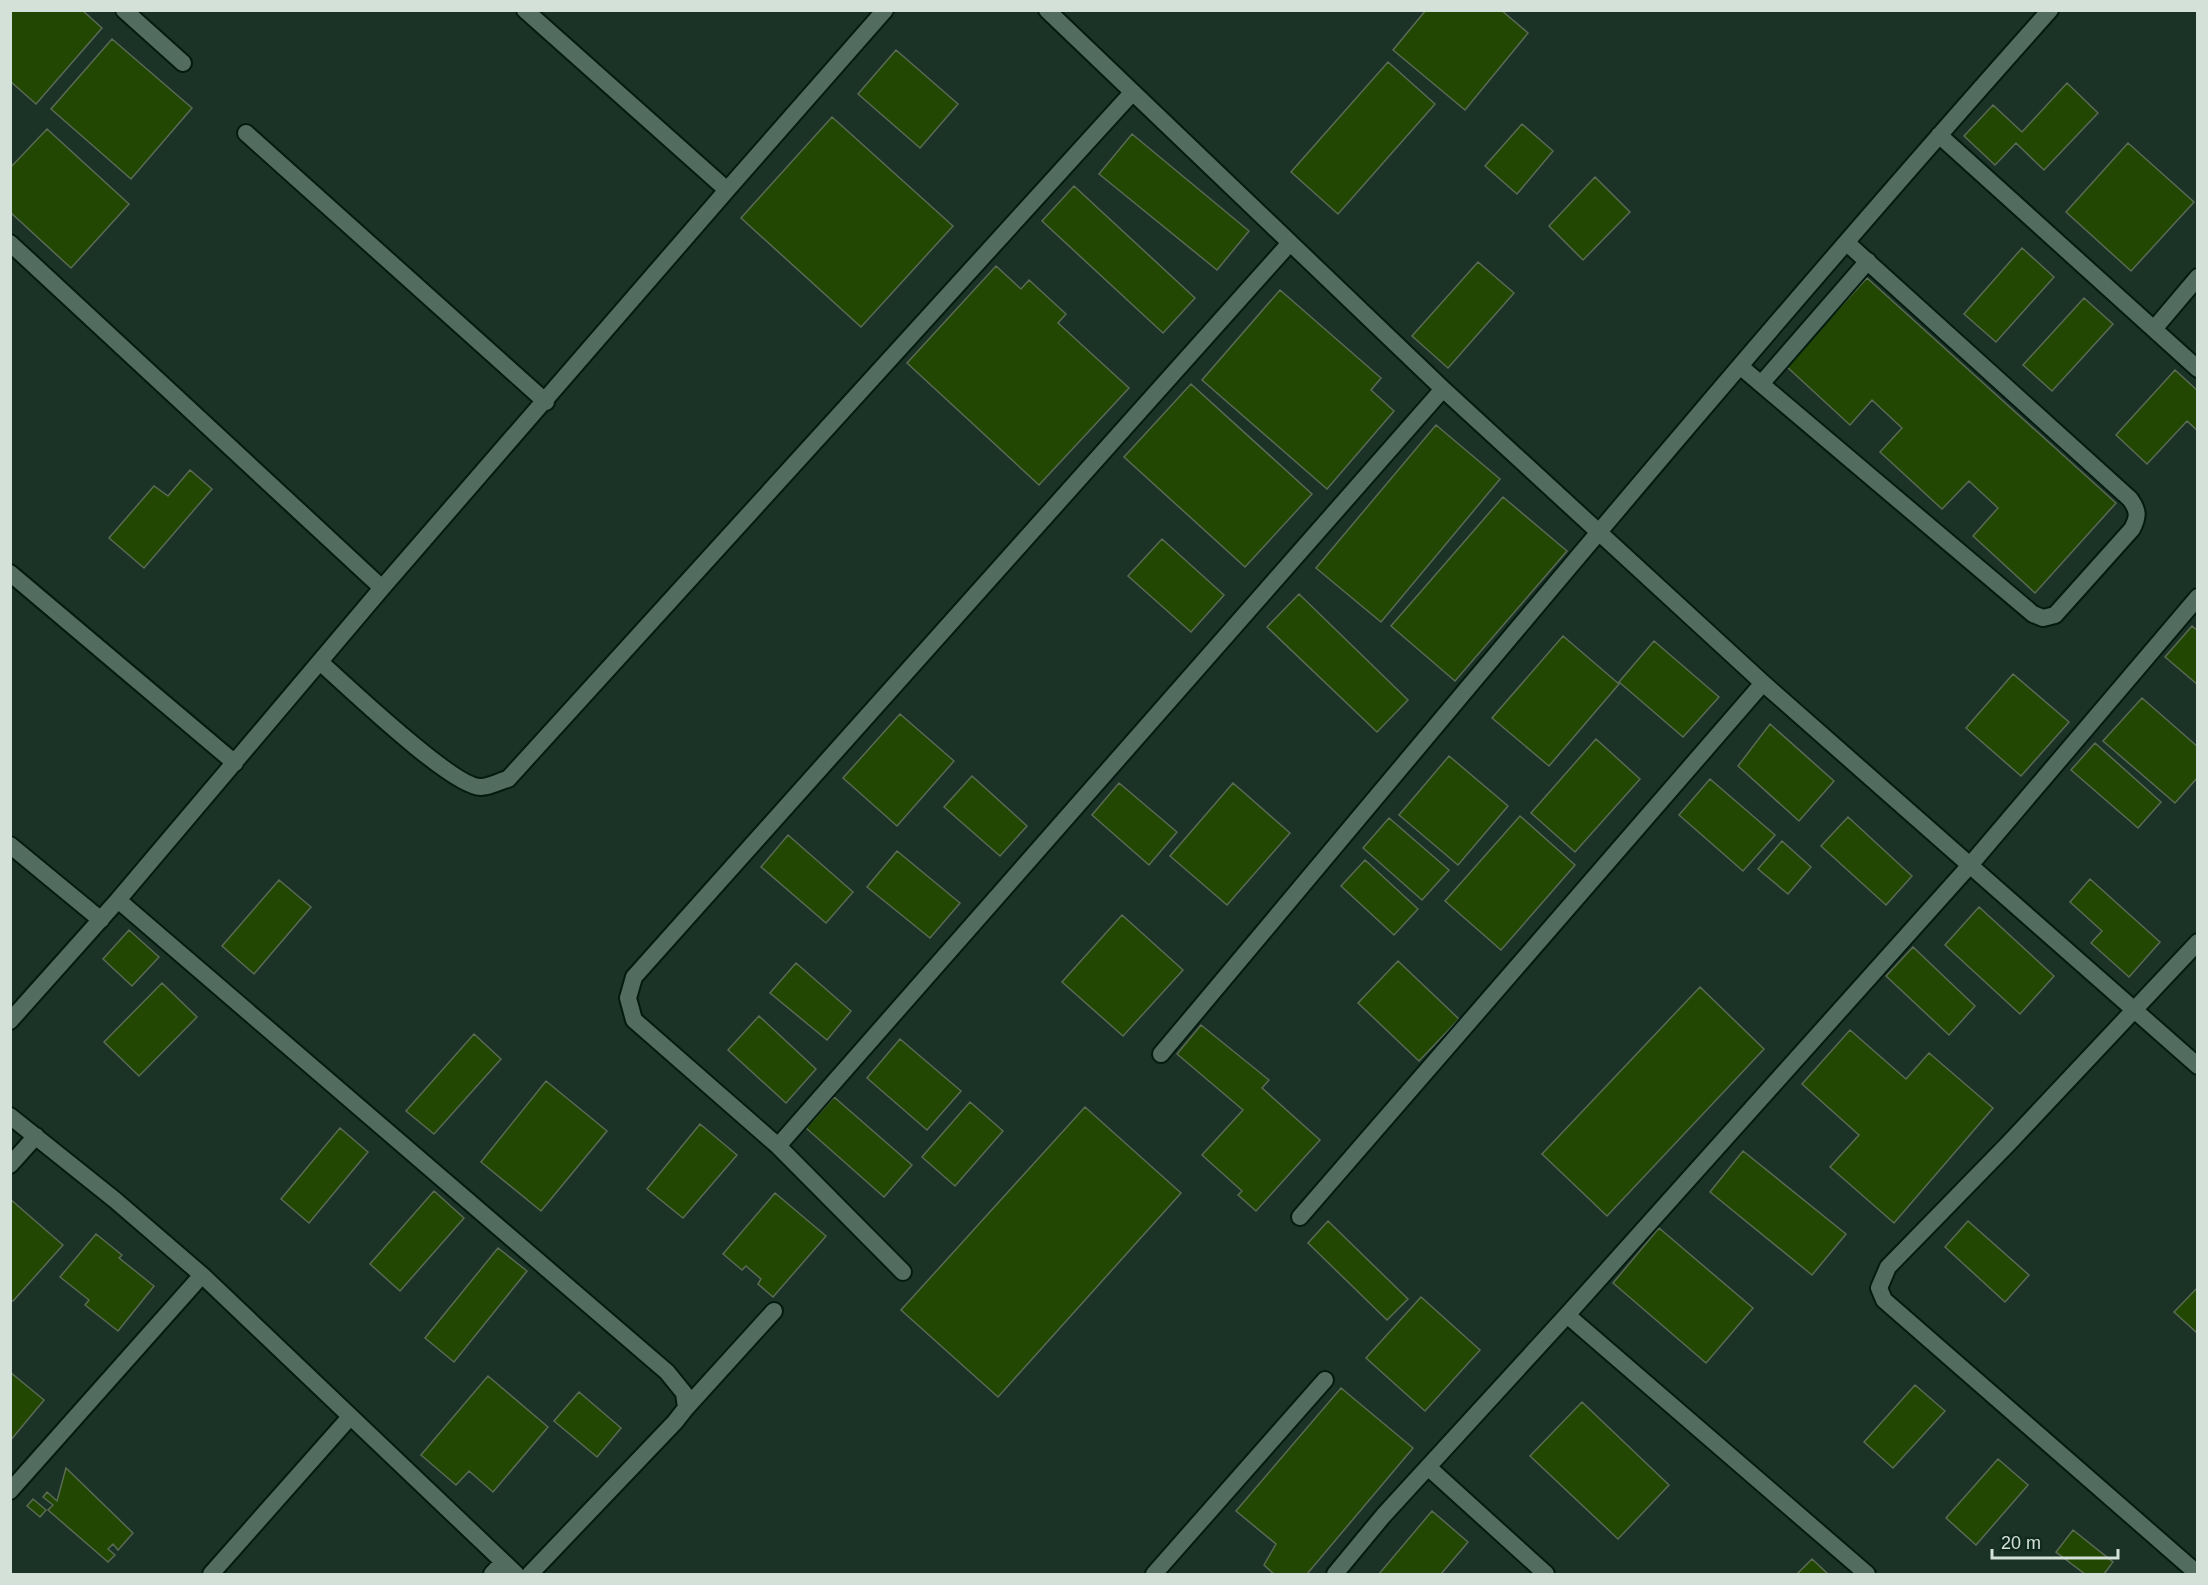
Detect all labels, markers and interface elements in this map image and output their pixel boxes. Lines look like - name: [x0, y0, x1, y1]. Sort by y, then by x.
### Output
- scale bar: [1992, 1522, 2118, 1560]
- text: 20 m: [2001, 1533, 2041, 1553]

